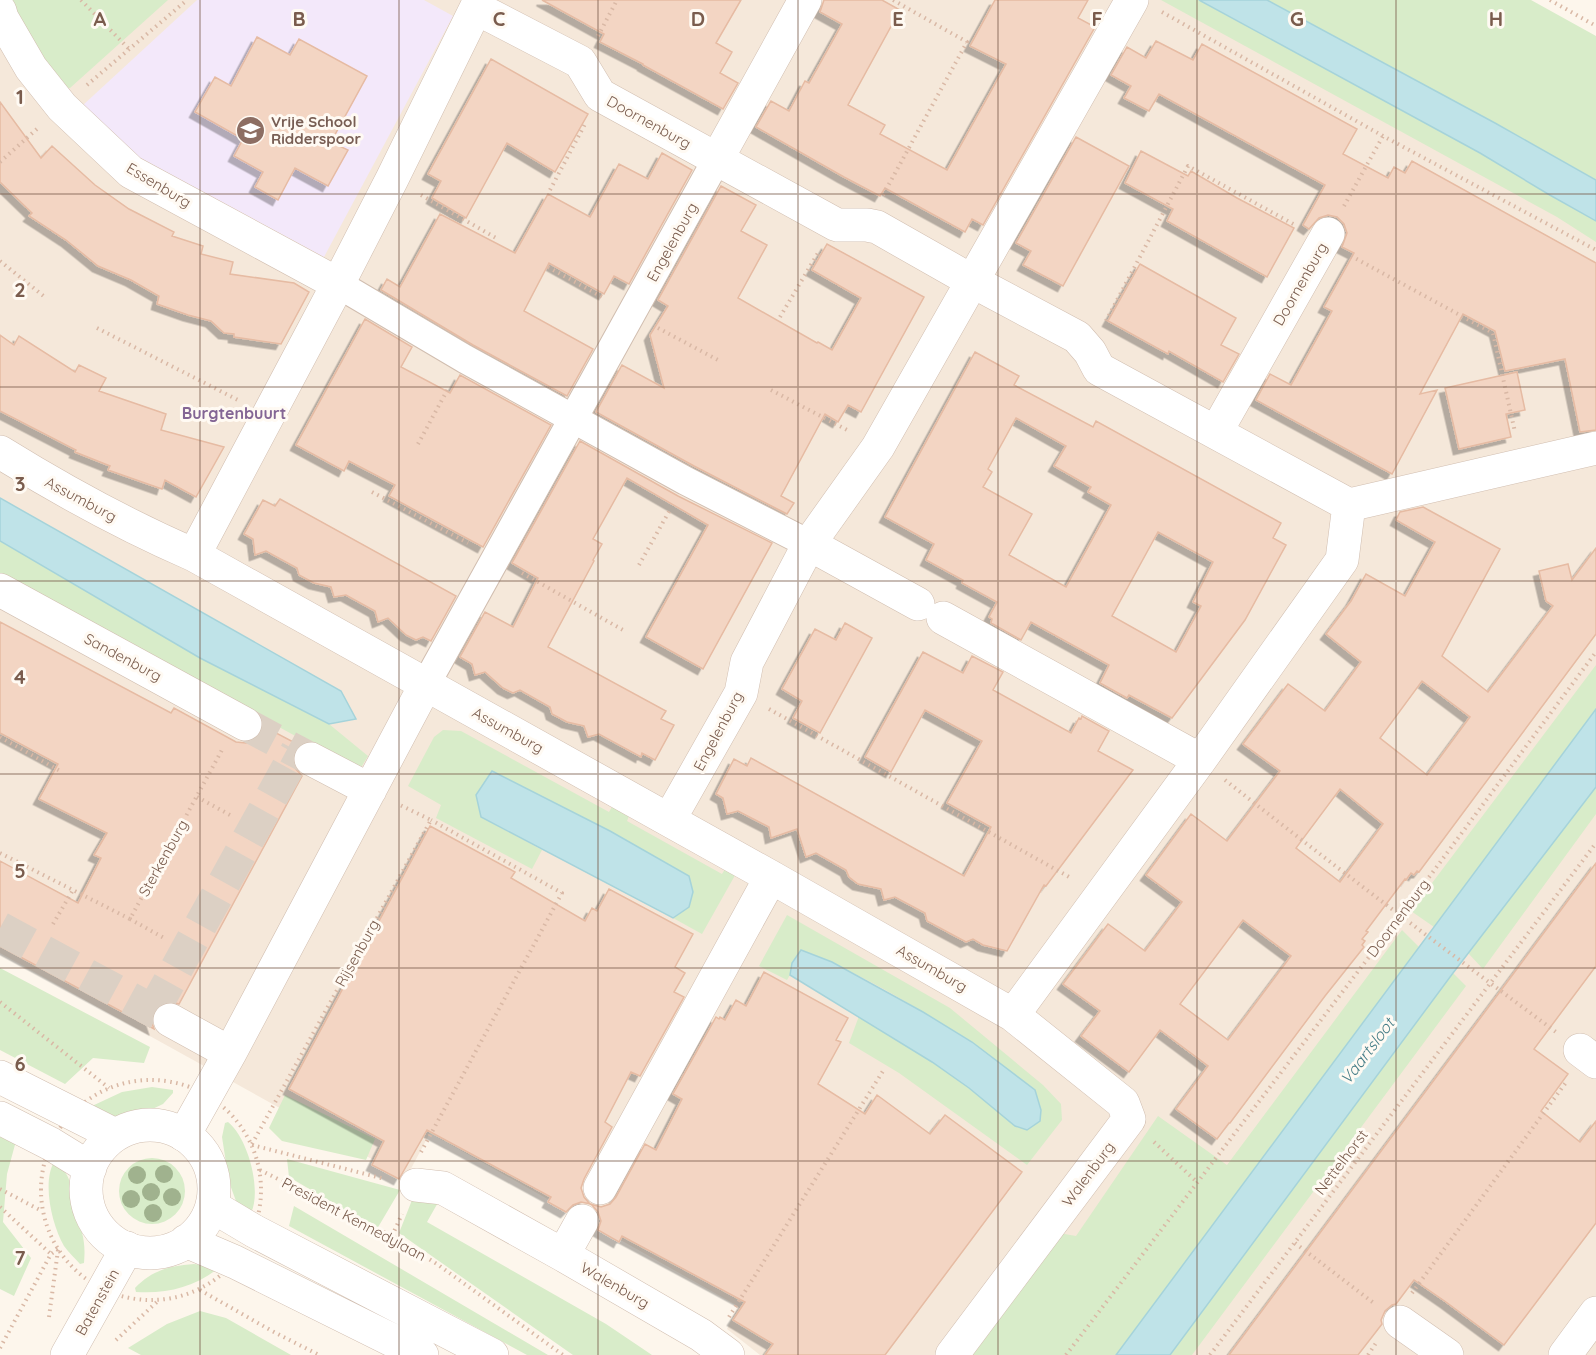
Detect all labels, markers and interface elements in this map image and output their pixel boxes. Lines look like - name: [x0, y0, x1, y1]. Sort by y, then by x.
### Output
- text: A: [94, 6, 107, 31]
- text: B: [292, 6, 306, 31]
- text: C: [493, 6, 506, 31]
- text: D: [691, 6, 705, 31]
- text: E: [892, 6, 904, 31]
- text: F: [1091, 6, 1103, 31]
- text: G: [1290, 6, 1304, 31]
- text: H: [1489, 6, 1503, 31]
- text: 1: [16, 84, 24, 109]
- street label: Doornenburg: [604, 91, 694, 153]
- place label: Vrije School Ridderspoor: [271, 112, 361, 148]
- school or university icon: Vrije School Ridderspoor: [234, 114, 266, 146]
- street label: Essenburg: [123, 158, 195, 212]
- street label: Engelenburg: [642, 199, 702, 285]
- street label: Doornenburg: [1268, 239, 1332, 329]
- text: 2: [14, 277, 26, 302]
- district label: Burgtenbuurt: [182, 403, 286, 423]
- text: 3: [15, 471, 25, 496]
- street label: Assumburg: [42, 472, 120, 526]
- street label: Sandenburg: [81, 629, 165, 685]
- text: 4: [14, 664, 26, 689]
- street label: Engelenburg: [689, 688, 747, 774]
- street label: Assumburg: [469, 703, 547, 757]
- street label: Sterkenburg: [134, 816, 192, 900]
- text: 5: [14, 858, 26, 883]
- street label: Doornenburg: [1362, 875, 1434, 961]
- street label: Rijsenburg: [331, 916, 383, 990]
- street label: Assumburg: [893, 940, 971, 996]
- water label: Vaartsloot: [1336, 1013, 1399, 1088]
- text: 6: [14, 1051, 26, 1076]
- street label: Nettelhorst: [1310, 1126, 1372, 1198]
- street label: Walenburg: [1057, 1138, 1119, 1210]
- street label: President Kennedylaan: [279, 1173, 429, 1265]
- text: 7: [15, 1245, 26, 1270]
- street label: Walenburg: [577, 1258, 653, 1312]
- street label: Batenstein: [71, 1265, 123, 1339]

